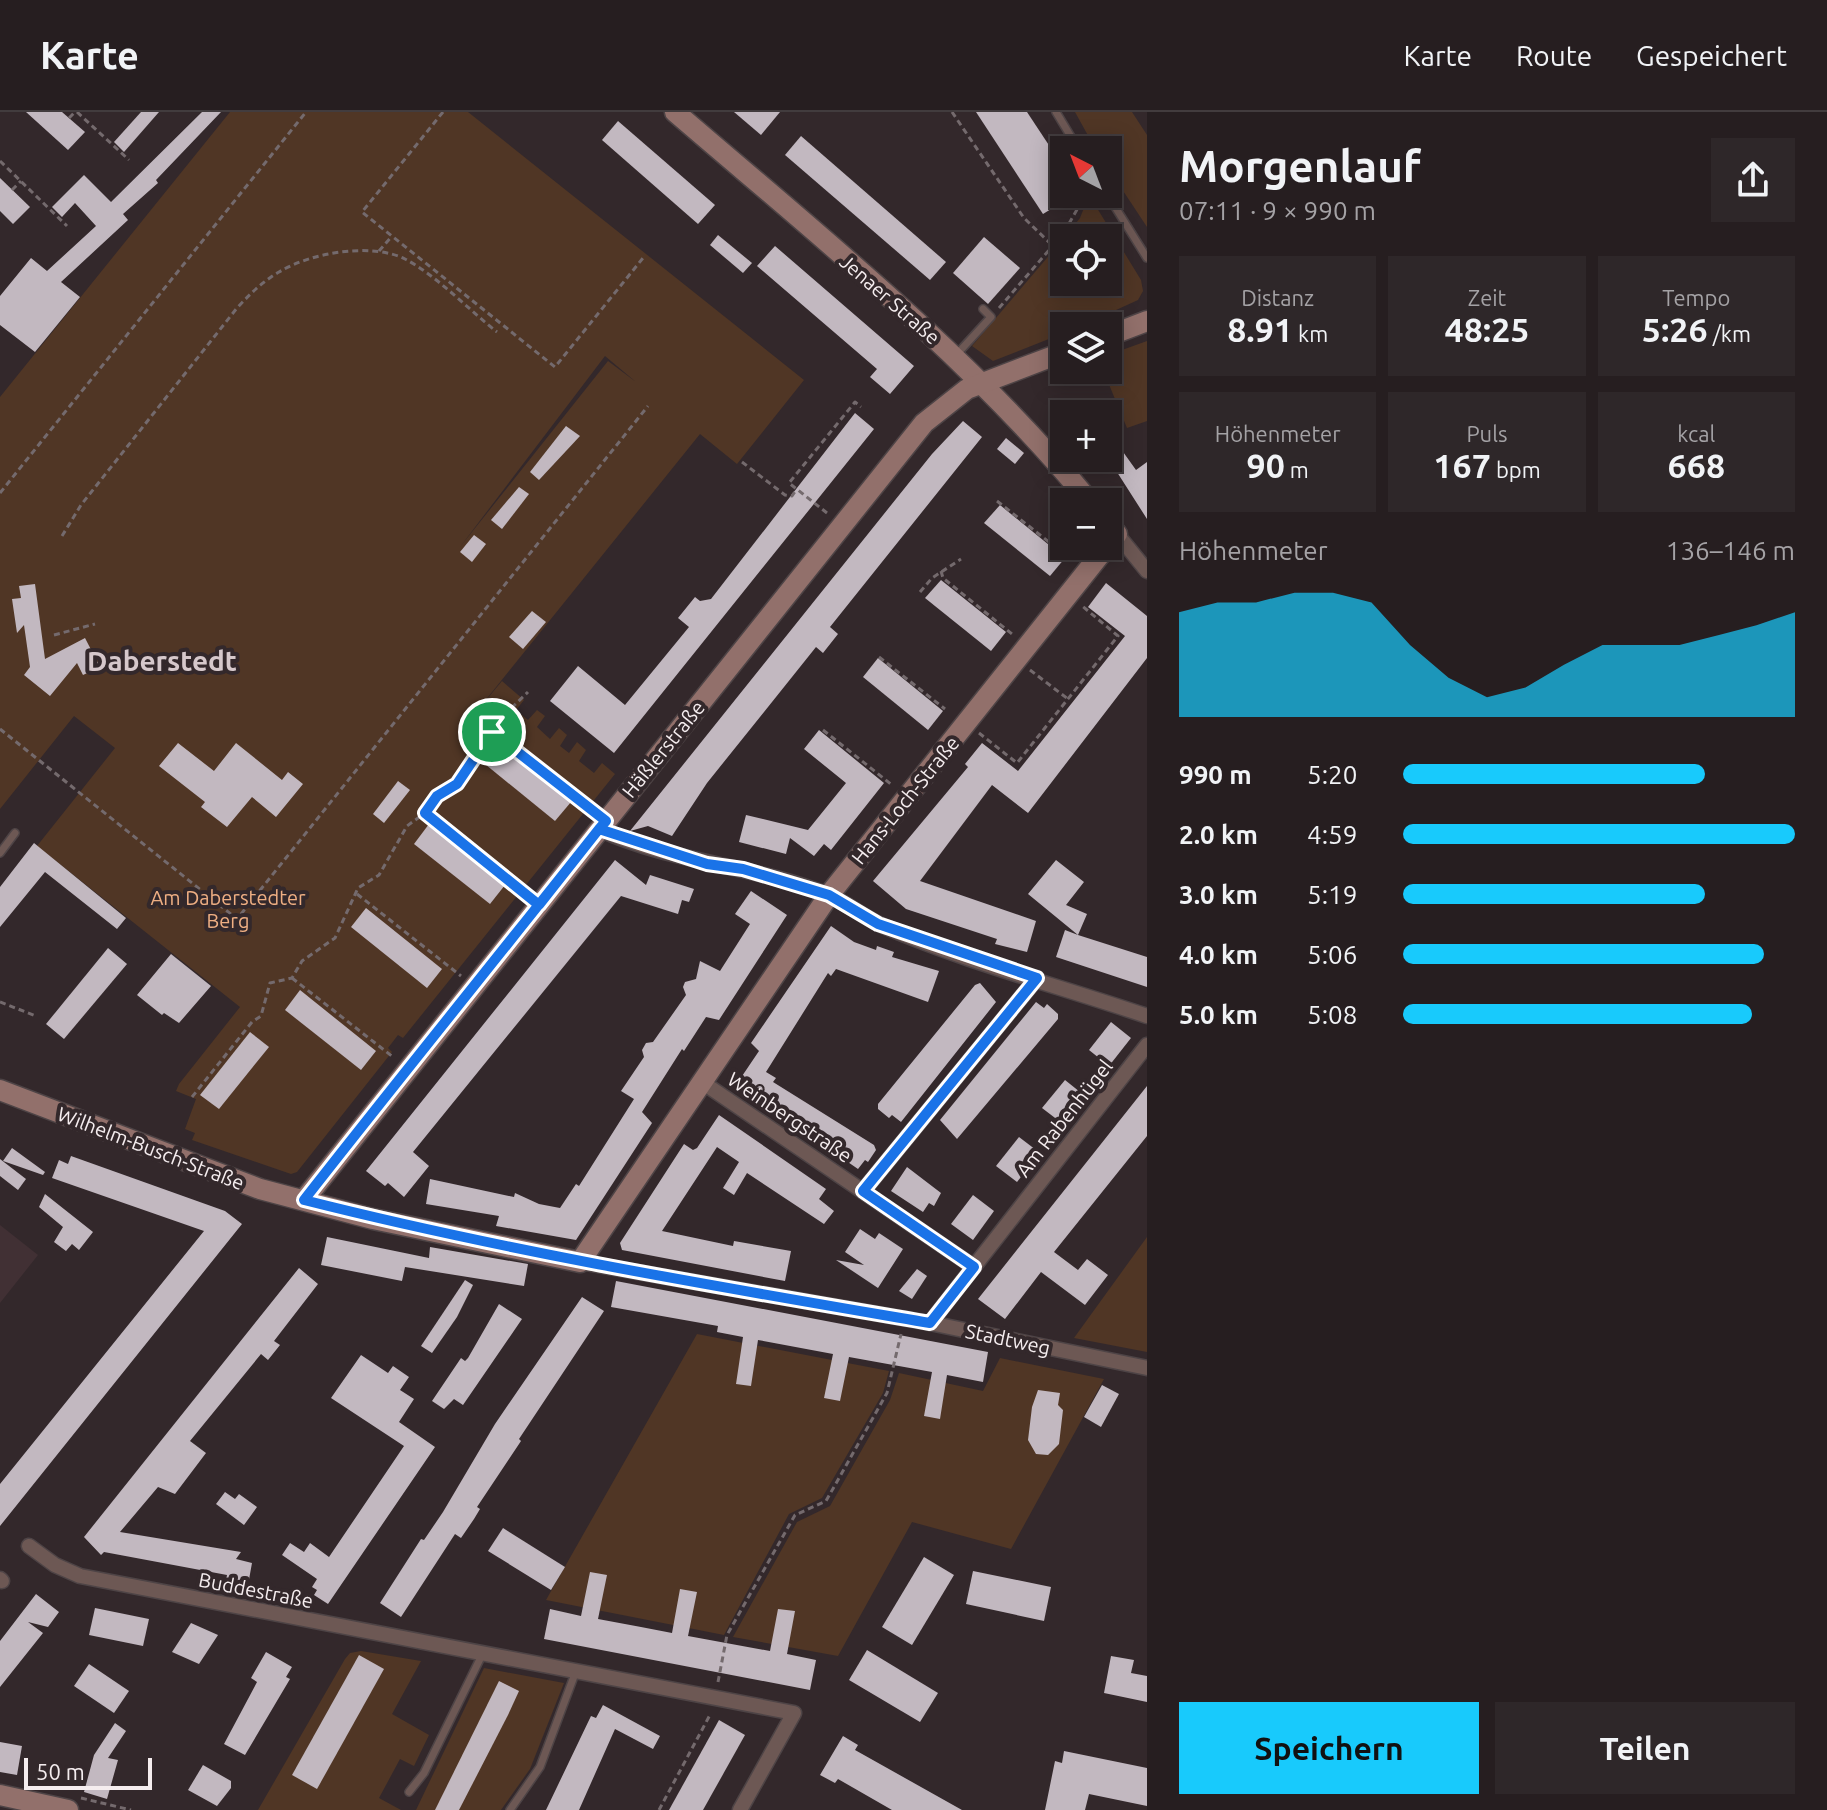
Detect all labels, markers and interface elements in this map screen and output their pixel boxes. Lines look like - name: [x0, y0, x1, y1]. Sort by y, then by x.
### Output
- text: Karte: [40, 34, 139, 76]
- text: Karte: [1403, 40, 1472, 71]
- text: Route: [1516, 40, 1592, 71]
- text: Gespeichert: [1636, 40, 1787, 71]
- north arrow: [1050, 136, 1122, 208]
- map controls: [1050, 136, 1122, 560]
- button: share: [1711, 138, 1795, 222]
- text: Morgenlauf: [1179, 141, 1421, 190]
- text: 07:11 · 9 × 990 m: [1179, 196, 1376, 225]
- button: locate: [1050, 224, 1122, 296]
- street label: Jenaer Straße: [835, 249, 945, 349]
- text: Distanz: [1241, 285, 1314, 310]
- text: Zeit: [1468, 285, 1506, 310]
- text: Tempo: [1662, 285, 1730, 310]
- text: 8.91: [1227, 310, 1293, 348]
- text: 48:25: [1444, 310, 1530, 348]
- text: 5:26: [1642, 310, 1708, 348]
- button: layers: [1050, 312, 1122, 384]
- text: km: [1293, 321, 1328, 346]
- text: /km: [1708, 321, 1751, 346]
- button: +: [1050, 400, 1122, 472]
- text: Höhenmeter: [1215, 421, 1341, 446]
- text: Puls: [1466, 421, 1508, 446]
- text: kcal: [1677, 421, 1715, 446]
- text: 90: [1246, 446, 1285, 484]
- text: 167: [1433, 446, 1491, 484]
- text: 668: [1668, 446, 1725, 484]
- text: m: [1285, 457, 1309, 482]
- text: bpm: [1491, 457, 1541, 482]
- button: −: [1050, 488, 1122, 560]
- text: Höhenmeter: [1179, 536, 1328, 565]
- text: 136–146 m: [1666, 536, 1795, 565]
- district label: Daberstedt: [87, 645, 237, 676]
- street label: Häßlerstraße: [617, 696, 709, 802]
- pin: [458, 698, 526, 766]
- icon: arrive: [470, 710, 514, 754]
- street label: Hans-Loch-Straße: [846, 731, 964, 869]
- text: 990 m: [1179, 760, 1252, 789]
- text: 5:20: [1307, 760, 1357, 789]
- text: 2.0 km: [1179, 820, 1258, 849]
- text: 4:59: [1307, 820, 1357, 849]
- text: 3.0 km: [1179, 880, 1258, 909]
- text: 5:19: [1307, 880, 1357, 909]
- park label: Am Daberstedter Berg: [150, 886, 306, 932]
- text: 4.0 km: [1179, 940, 1258, 969]
- text: 5:06: [1307, 940, 1357, 969]
- text: 5.0 km: [1179, 1000, 1258, 1029]
- text: 5:08: [1307, 1000, 1357, 1029]
- street label: Am Rabenhügel: [1011, 1055, 1117, 1181]
- street label: Weinbergstraße: [724, 1067, 856, 1167]
- street label: Wilhelm-Busch-Straße: [54, 1102, 248, 1194]
- street label: Stadtweg: [963, 1319, 1053, 1359]
- street label: Buddestraße: [197, 1568, 315, 1612]
- button: Speichern: [1179, 1702, 1479, 1794]
- button: Teilen: [1495, 1702, 1795, 1794]
- scale bar: [24, 1754, 152, 1790]
- text: 50 m: [36, 1759, 85, 1784]

